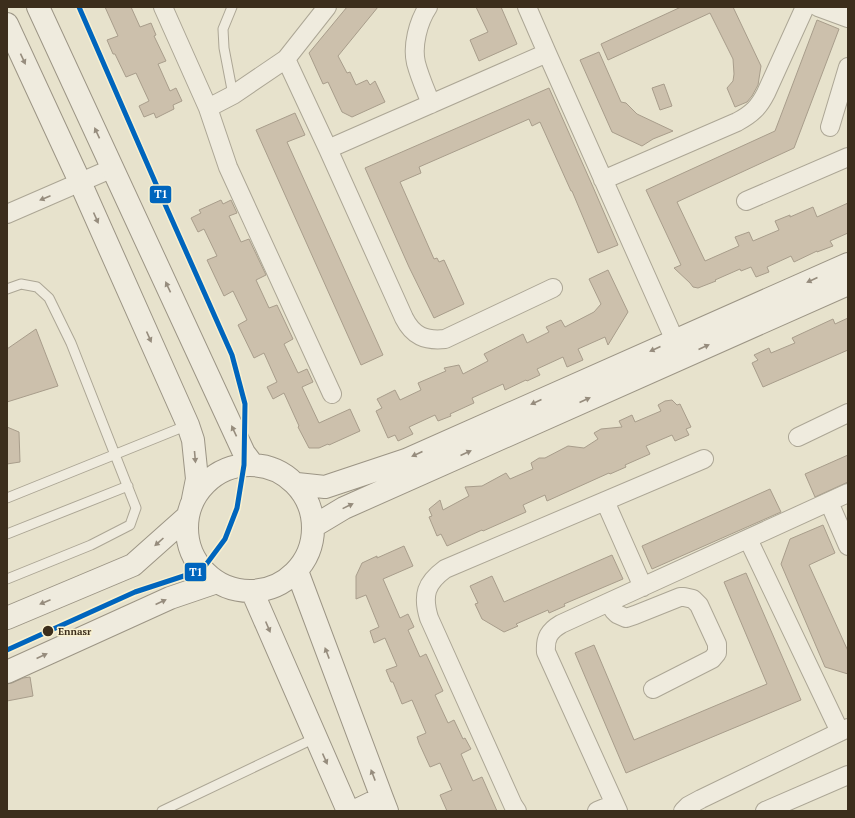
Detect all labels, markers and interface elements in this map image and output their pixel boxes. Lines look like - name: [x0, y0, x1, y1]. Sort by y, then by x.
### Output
- one-way arrow: [20, 54, 26, 65]
- one-way arrow: [94, 127, 100, 138]
- line badge: T1: [149, 185, 172, 204]
- text: T1: [154, 187, 168, 201]
- one-way arrow: [39, 195, 50, 201]
- one-way arrow: [93, 212, 99, 224]
- one-way arrow: [807, 277, 818, 283]
- one-way arrow: [165, 282, 171, 293]
- one-way arrow: [146, 331, 152, 342]
- one-way arrow: [698, 344, 710, 351]
- one-way arrow: [649, 346, 660, 352]
- one-way arrow: [580, 397, 591, 403]
- one-way arrow: [530, 399, 542, 405]
- one-way arrow: [231, 425, 237, 436]
- one-way arrow: [461, 450, 472, 456]
- one-way arrow: [192, 451, 199, 463]
- one-way arrow: [411, 452, 423, 458]
- one-way arrow: [342, 503, 353, 509]
- one-way arrow: [154, 538, 164, 547]
- line badge: T1: [184, 562, 207, 582]
- text: T1: [189, 565, 203, 579]
- one-way arrow: [40, 599, 51, 605]
- one-way arrow: [155, 599, 166, 605]
- one-way arrow: [265, 622, 271, 634]
- marker: Ennasr: [41, 624, 55, 638]
- place label: Ennasr: [58, 625, 92, 638]
- one-way arrow: [324, 647, 330, 659]
- one-way arrow: [37, 653, 48, 659]
- one-way arrow: [322, 754, 328, 765]
- one-way arrow: [369, 768, 375, 780]

